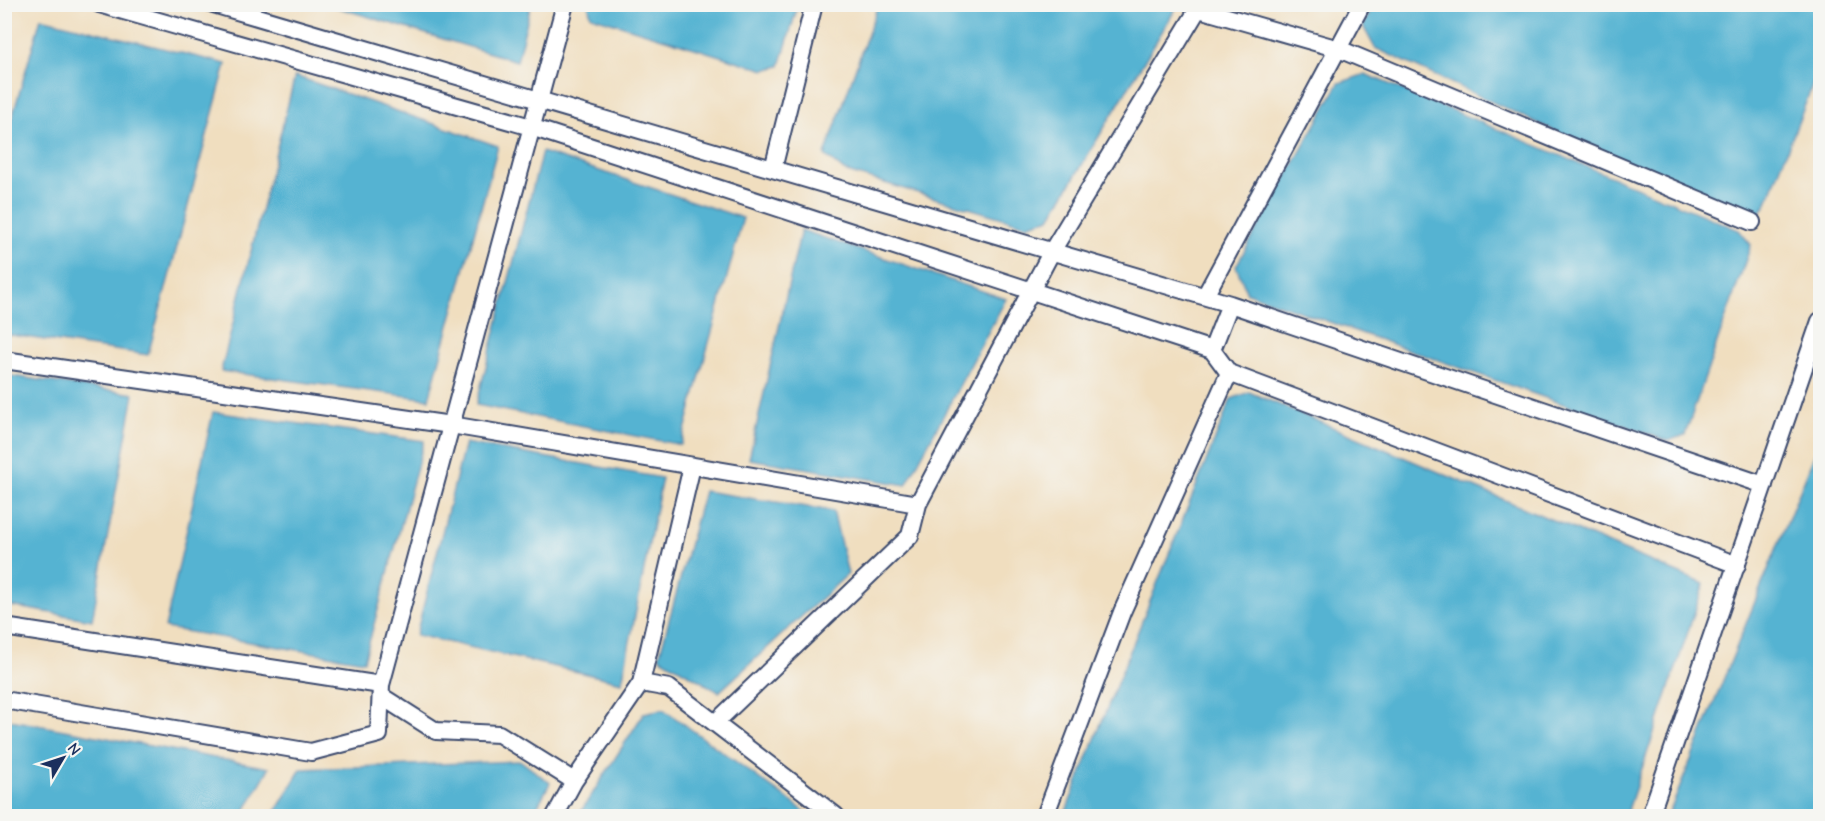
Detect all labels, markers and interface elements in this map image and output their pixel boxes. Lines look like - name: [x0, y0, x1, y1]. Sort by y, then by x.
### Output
- north arrow: [33, 728, 93, 788]
- text: N: [64, 739, 84, 759]

